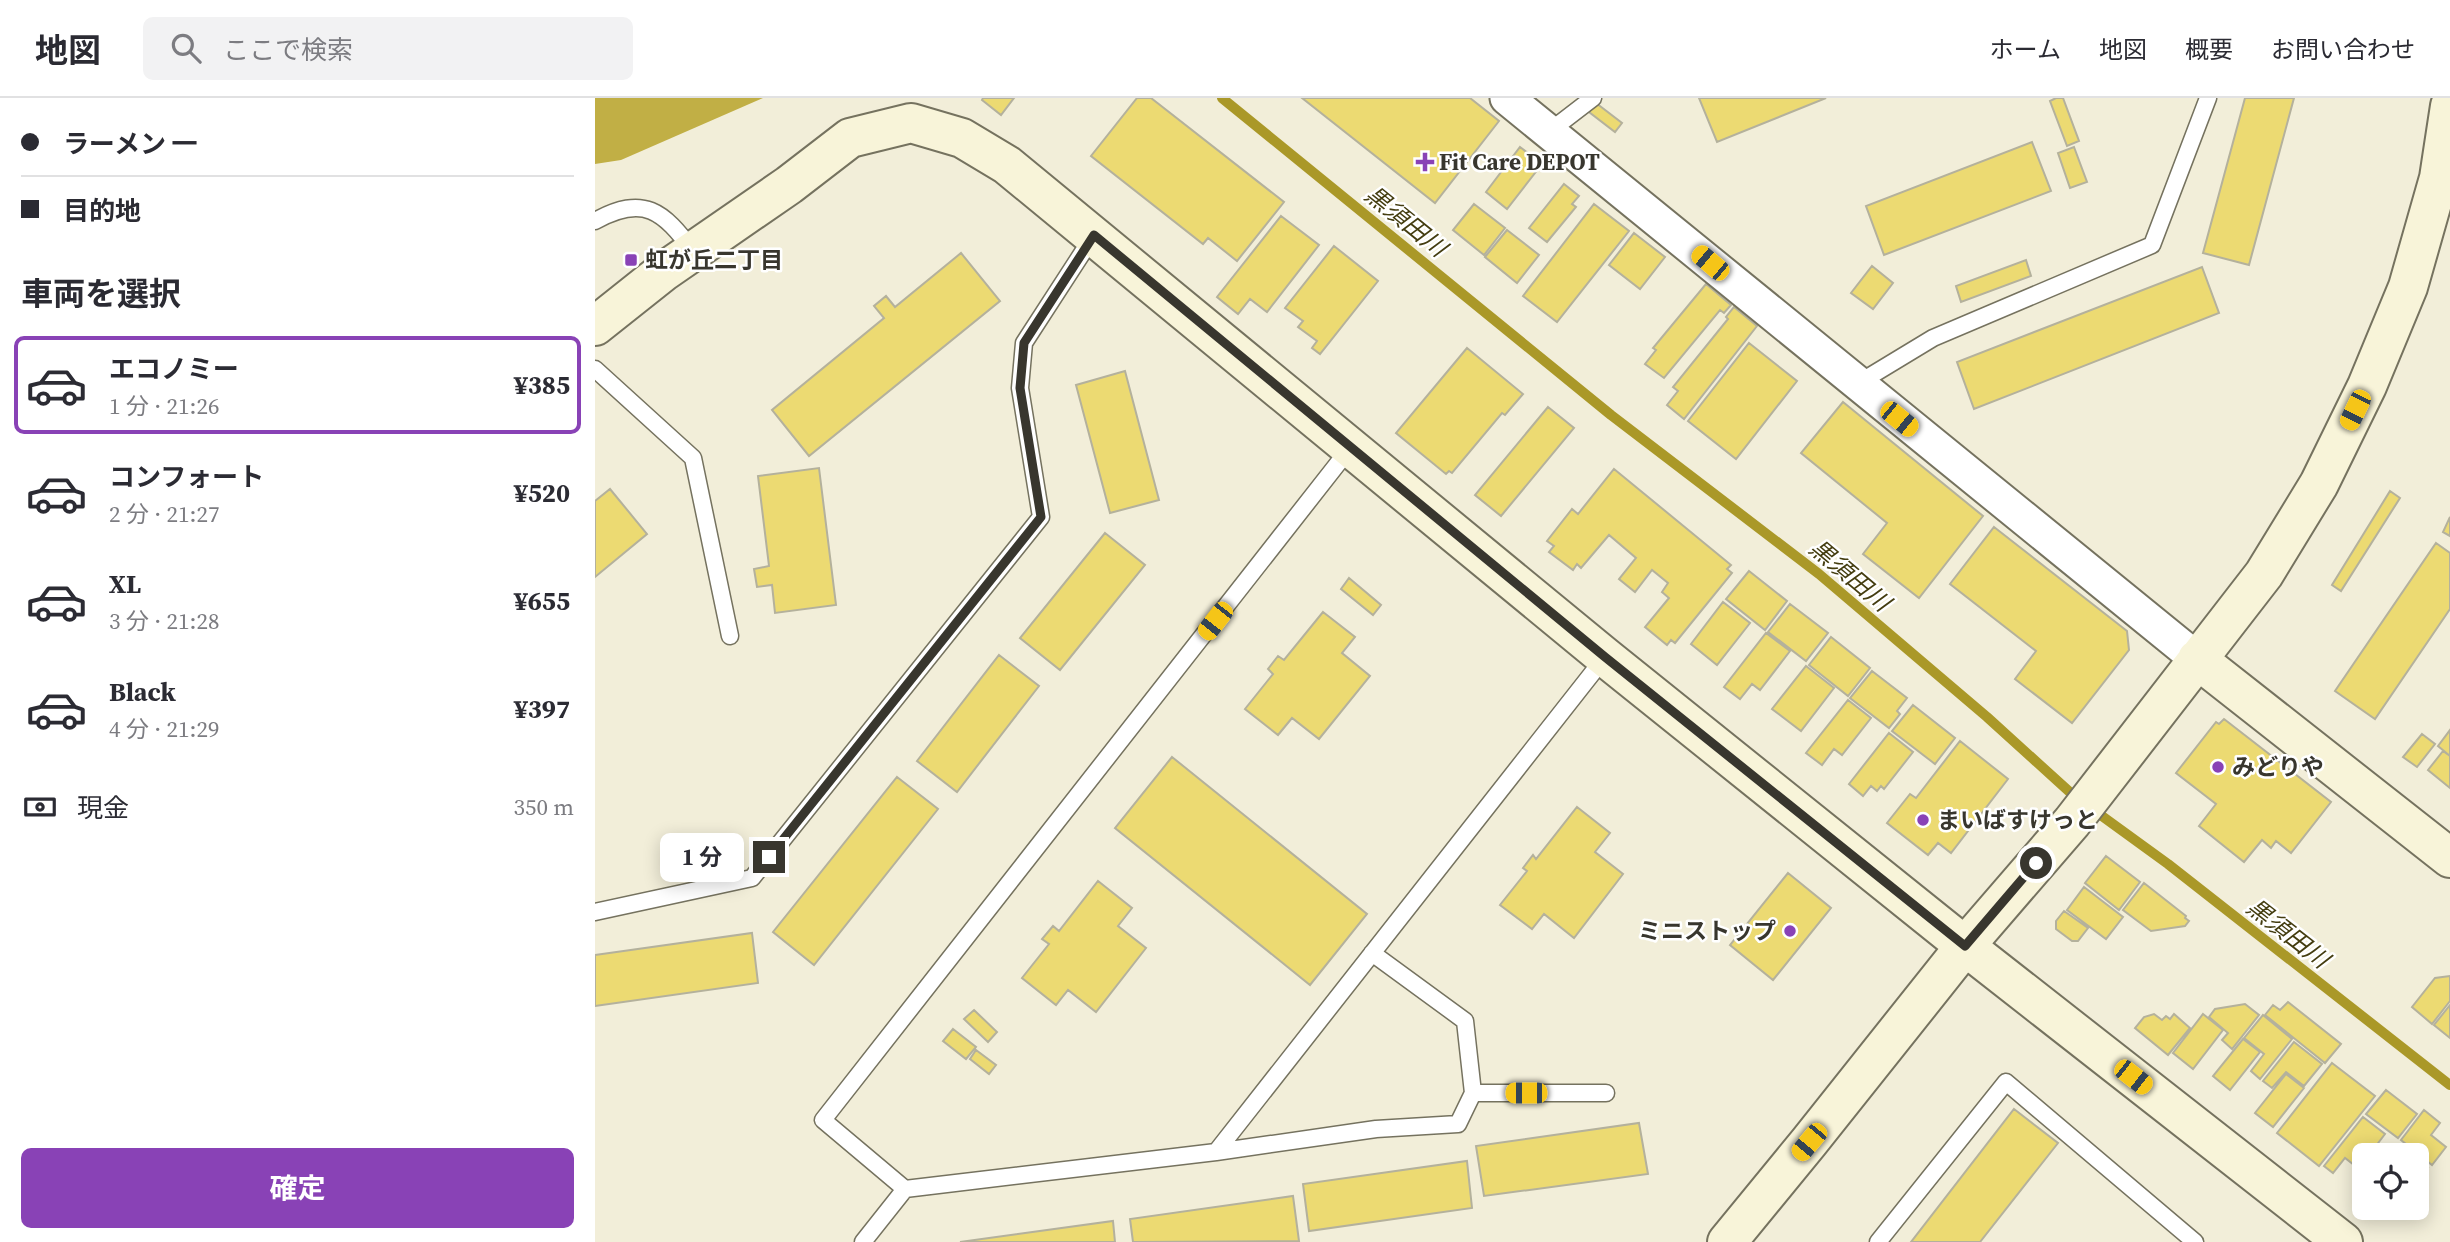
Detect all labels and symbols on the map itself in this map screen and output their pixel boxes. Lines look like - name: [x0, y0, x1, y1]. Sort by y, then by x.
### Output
- place label: Fit Care DEPOT: [1439, 146, 1600, 178]
- marker: Fit Care DEPOT: [1417, 154, 1433, 170]
- water label: 黒須田川: [1358, 178, 1456, 266]
- car: [1688, 241, 1733, 285]
- place label: 虹が丘二丁目: [645, 244, 783, 276]
- marker: 虹が丘二丁目: [623, 252, 639, 268]
- car: [2337, 387, 2374, 433]
- car: [1877, 398, 1922, 440]
- water label: 黒須田川: [1803, 532, 1900, 620]
- car: [1194, 598, 1237, 644]
- place label: みどりや: [2232, 751, 2324, 783]
- marker: みどりや: [2210, 759, 2226, 775]
- place label: まいばすけっと: [1937, 804, 2098, 836]
- marker: まいばすけっと: [1915, 812, 1931, 828]
- callout: 1 分: [661, 832, 745, 882]
- route end: [753, 841, 785, 873]
- route start: [2020, 847, 2052, 879]
- water label: 黒須田川: [2240, 890, 2338, 977]
- place label: ミニストップ: [1638, 915, 1776, 947]
- marker: ミニストップ: [1782, 923, 1798, 939]
- car: [2110, 1056, 2157, 1098]
- car: [1506, 1083, 1548, 1104]
- car: [1788, 1119, 1831, 1165]

